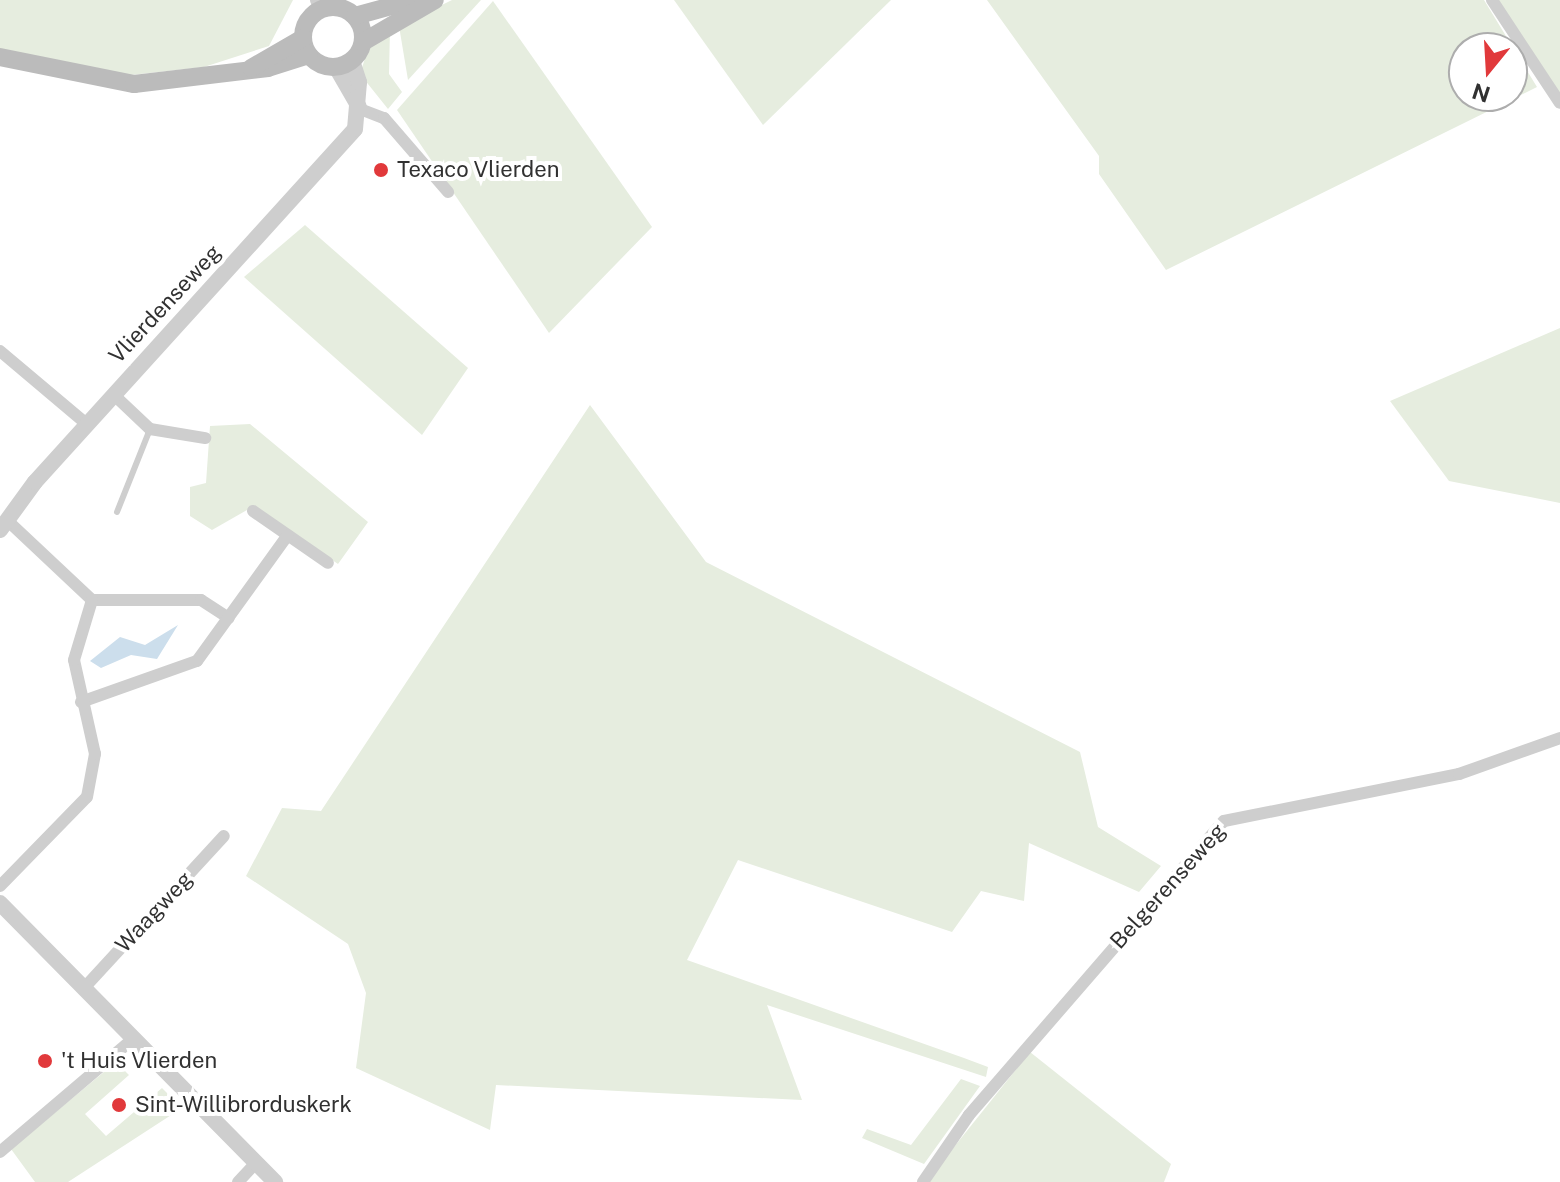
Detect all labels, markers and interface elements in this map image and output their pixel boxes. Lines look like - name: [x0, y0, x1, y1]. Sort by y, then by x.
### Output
- north arrow: [1448, 32, 1528, 112]
- text: N: [1469, 78, 1493, 108]
- place label: Texaco Vlierden: [397, 157, 560, 183]
- marker: Texaco Vlierden: [372, 161, 390, 179]
- street label: Vlierdenseweg: [103, 239, 227, 369]
- street label: Belgerenseweg: [1105, 818, 1231, 954]
- street label: Waagweg: [110, 866, 198, 958]
- place label: 't Huis Vlierden: [61, 1048, 218, 1074]
- marker: 't Huis Vlierden: [36, 1052, 54, 1070]
- place label: Sint-Willibrorduskerk: [135, 1092, 352, 1118]
- marker: Sint-Willibrorduskerk: [110, 1096, 128, 1114]

